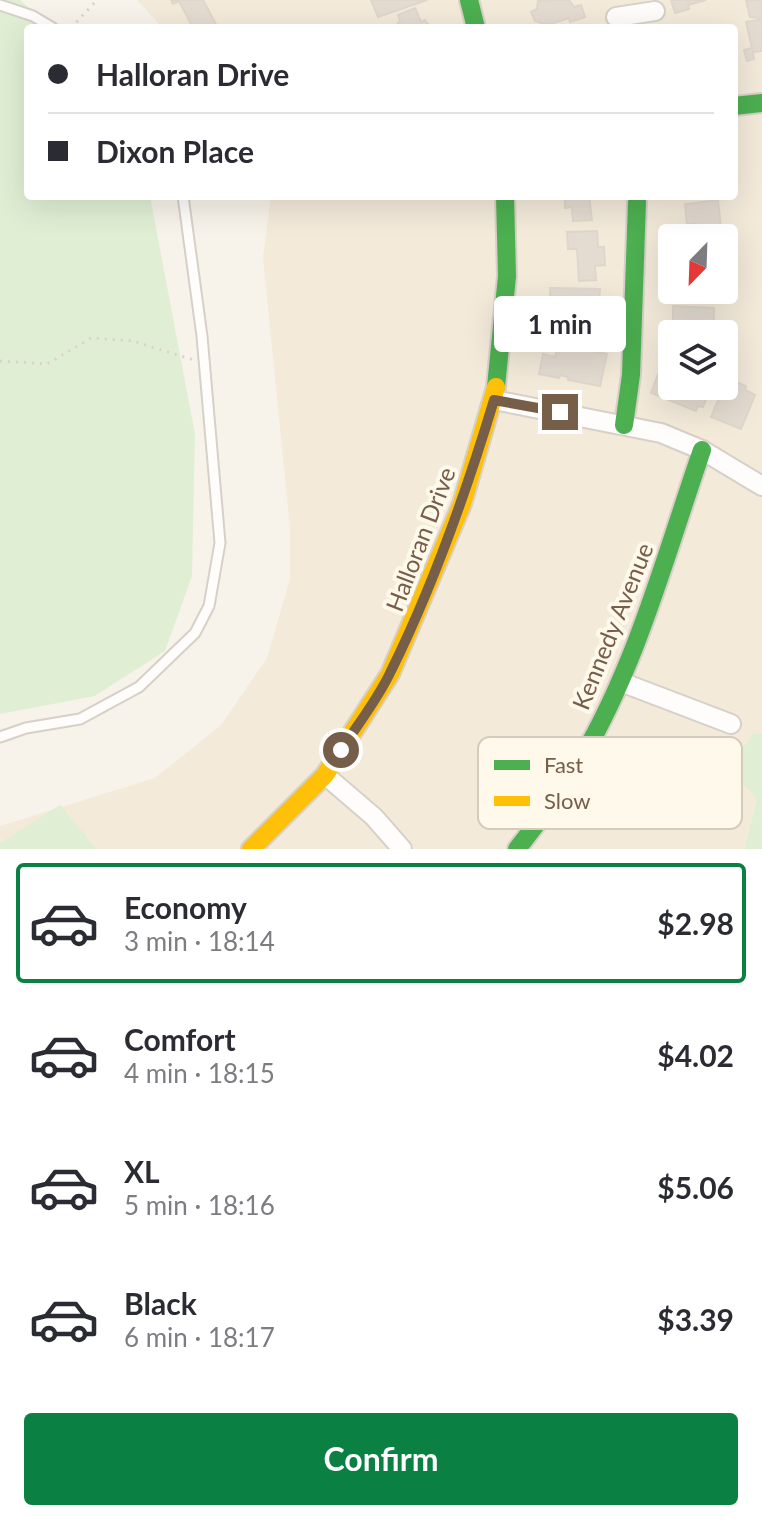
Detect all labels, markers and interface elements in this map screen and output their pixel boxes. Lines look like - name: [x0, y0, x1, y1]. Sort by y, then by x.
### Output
- text: Halloran Drive: [96, 56, 289, 92]
- text: Dixon Place: [96, 133, 254, 169]
- north arrow: [658, 224, 738, 304]
- map controls: [658, 224, 738, 400]
- callout: 1 min: [494, 296, 626, 352]
- text: 1 min: [528, 308, 592, 340]
- button: layers: [658, 320, 738, 400]
- route end: [542, 394, 578, 430]
- street label: Halloran Drive: [379, 463, 461, 615]
- street label: Kennedy Avenue: [565, 538, 659, 714]
- route start: [323, 732, 359, 768]
- legend: [478, 737, 742, 829]
- text: Fast: [544, 751, 583, 778]
- text: Slow: [544, 787, 591, 814]
- icon: car: [28, 887, 100, 959]
- text: Economy: [124, 889, 247, 925]
- text: $2.98: [657, 905, 734, 941]
- text: 3 min · 18:14: [124, 925, 275, 957]
- icon: car: [28, 1019, 100, 1091]
- text: Comfort: [124, 1021, 236, 1057]
- text: $4.02: [657, 1037, 734, 1073]
- text: 4 min · 18:15: [124, 1057, 275, 1089]
- icon: car: [28, 1151, 100, 1223]
- text: XL: [124, 1153, 160, 1189]
- text: $5.06: [657, 1169, 734, 1205]
- text: 5 min · 18:16: [124, 1189, 275, 1221]
- icon: car: [28, 1283, 100, 1355]
- text: Black: [124, 1285, 197, 1321]
- text: $3.39: [657, 1301, 734, 1337]
- text: 6 min · 18:17: [124, 1321, 275, 1353]
- button: Confirm: [24, 1413, 738, 1505]

